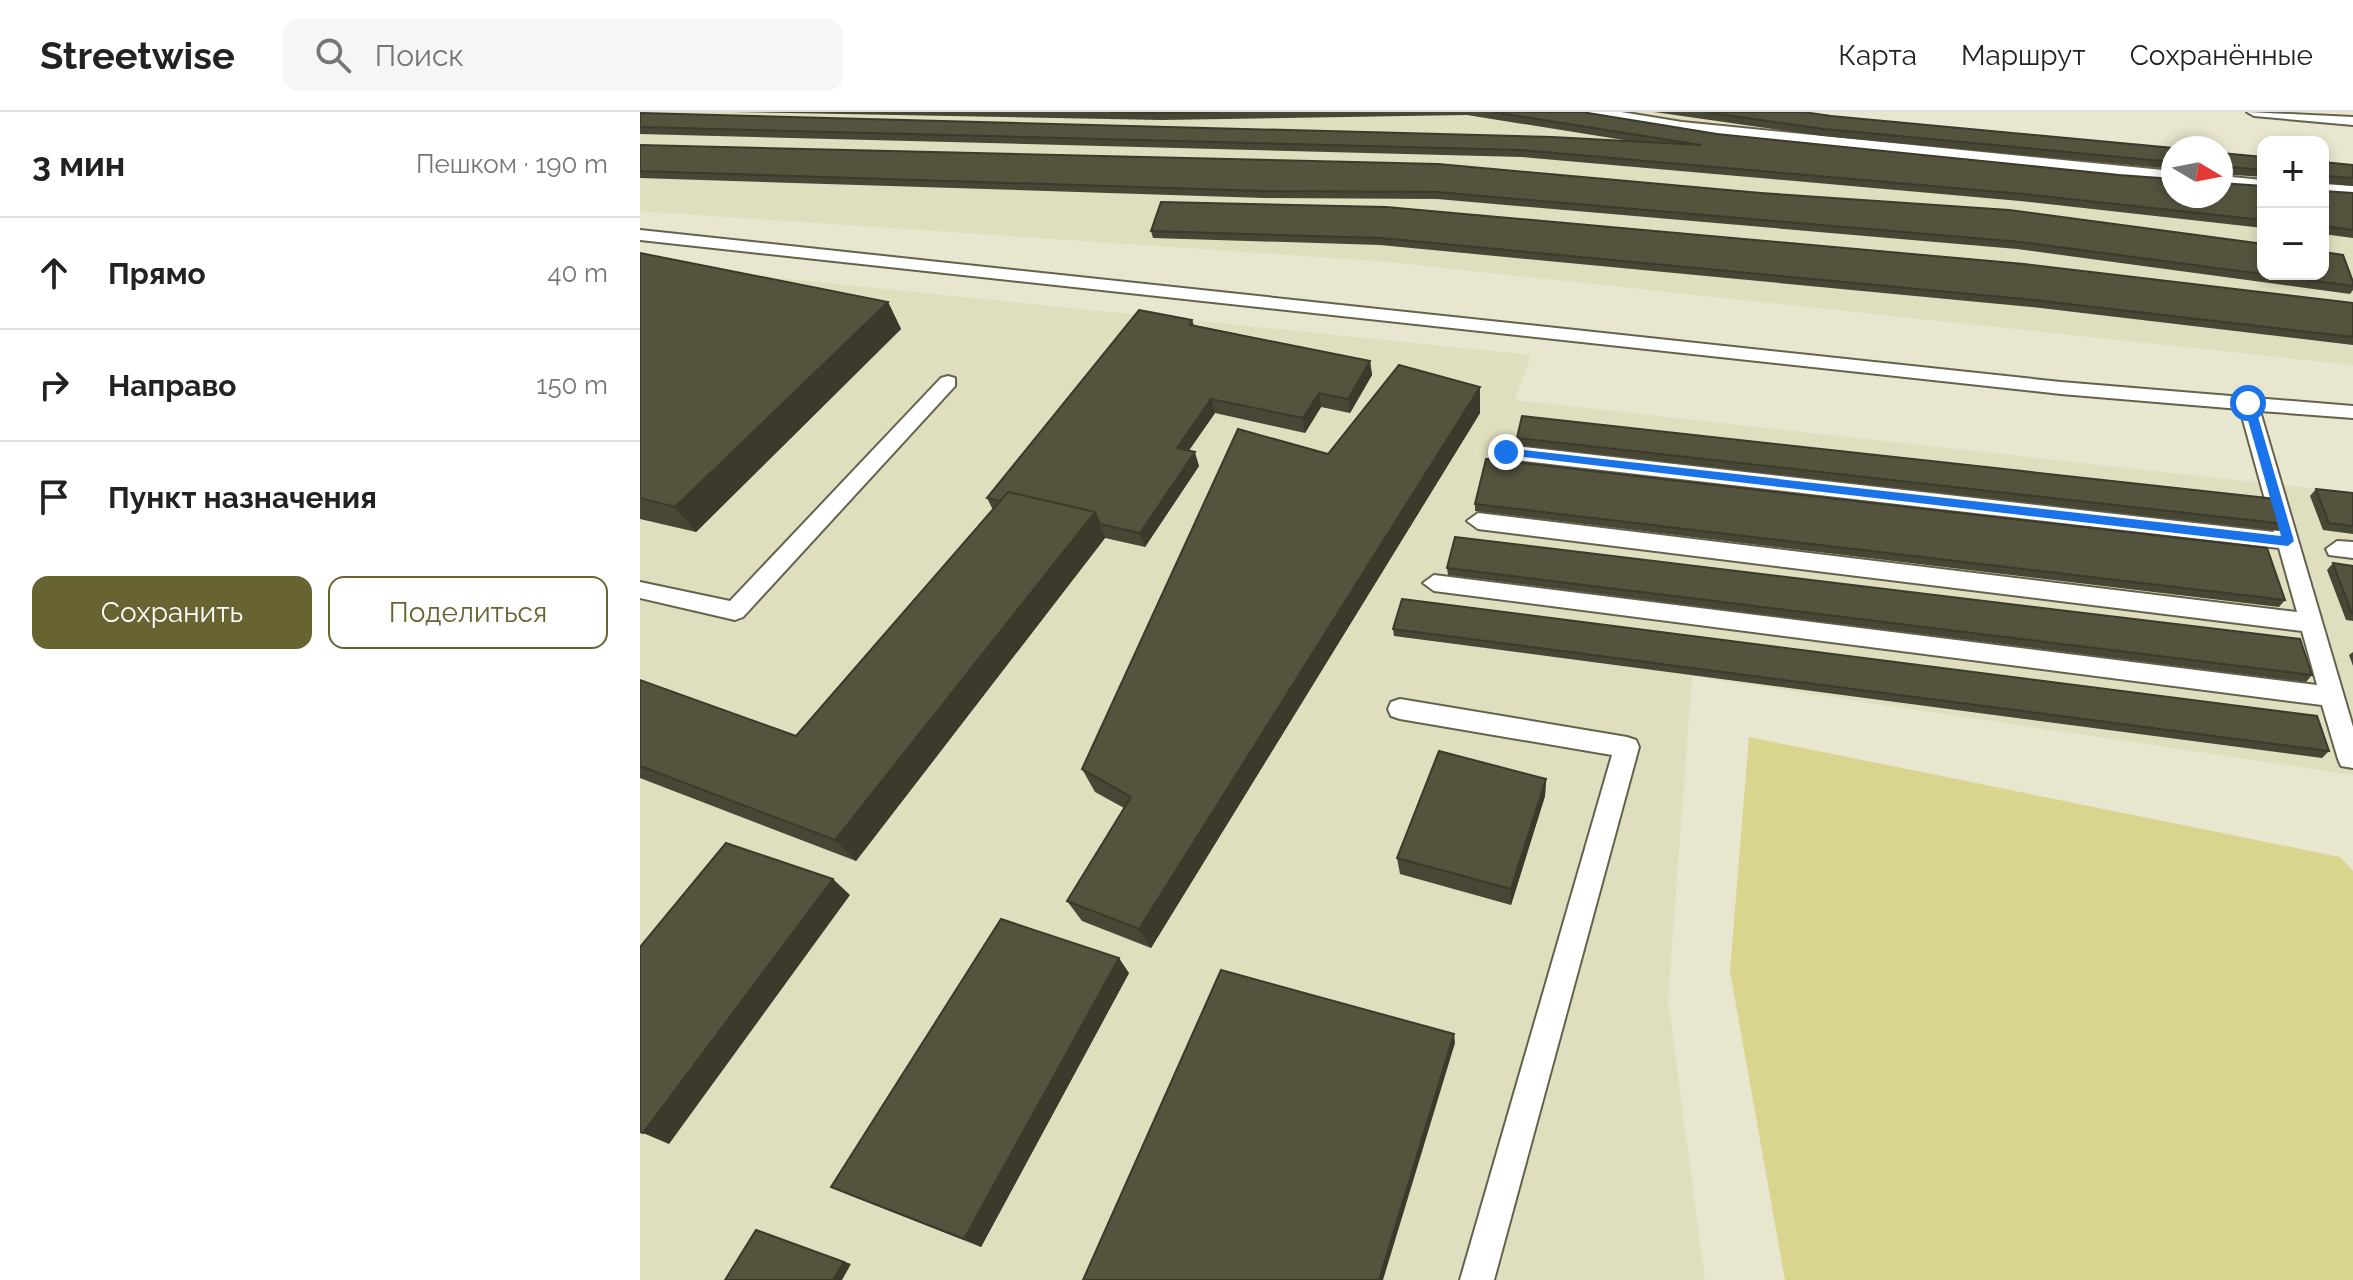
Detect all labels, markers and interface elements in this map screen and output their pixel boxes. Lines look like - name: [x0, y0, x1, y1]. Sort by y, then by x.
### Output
- search box: [283, 19, 843, 91]
- text: Streetwise: [40, 33, 235, 78]
- icon: search: [311, 33, 355, 77]
- text: Поиск: [375, 38, 464, 73]
- text: Карта: [1838, 39, 1917, 72]
- text: Маршрут: [1961, 39, 2086, 72]
- text: Сохранённые: [2130, 39, 2313, 72]
- north arrow: [2161, 136, 2233, 208]
- map controls: [2257, 136, 2329, 280]
- button: +: [2257, 136, 2329, 208]
- text: 3 мин: [32, 144, 125, 184]
- text: Пешком · 190 m: [416, 149, 608, 179]
- button: −: [2257, 208, 2329, 280]
- icon: ahead: [32, 251, 76, 295]
- text: Прямо: [108, 256, 206, 291]
- text: 40 m: [547, 258, 608, 288]
- icon: right: [32, 363, 76, 407]
- text: Направо: [108, 368, 237, 403]
- text: 150 m: [536, 370, 608, 400]
- route start: [2230, 385, 2266, 421]
- route end: [1488, 434, 1524, 470]
- icon: arrive: [32, 475, 76, 519]
- text: Пункт назначения: [108, 480, 377, 515]
- button: Сохранить: [32, 576, 312, 649]
- button: Поделиться: [328, 576, 608, 649]

